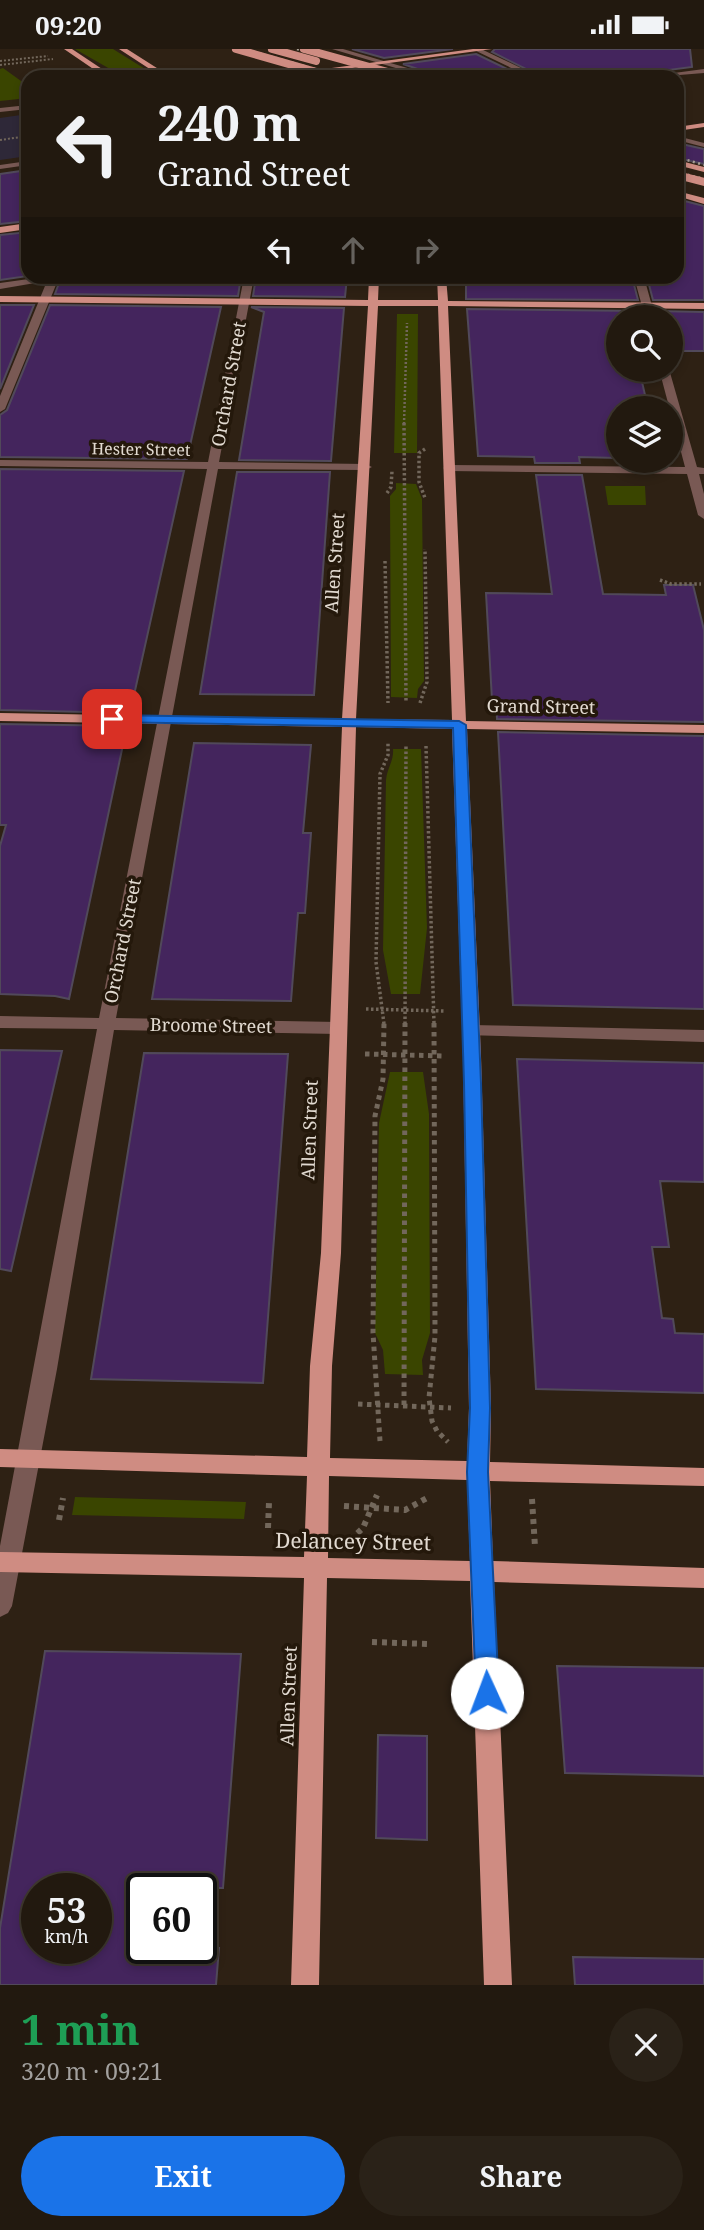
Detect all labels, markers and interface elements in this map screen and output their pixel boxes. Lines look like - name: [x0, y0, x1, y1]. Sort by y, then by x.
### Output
- text: 09:20: [35, 7, 102, 43]
- text: 240 m: [157, 89, 301, 155]
- icon: left: [42, 98, 133, 189]
- text: Grand Street: [157, 152, 350, 195]
- icon: left: [261, 231, 299, 269]
- icon: ahead: [334, 231, 372, 269]
- icon: right: [407, 231, 445, 269]
- map controls: [606, 305, 683, 473]
- button: search: [606, 305, 683, 382]
- street label: Orchard Street: [205, 319, 251, 448]
- button: layers: [606, 396, 683, 473]
- street label: Hester Street: [91, 437, 191, 461]
- street label: Allen Street: [319, 512, 349, 614]
- pin: [82, 689, 142, 749]
- street label: Grand Street: [486, 693, 596, 719]
- icon: arrive: [93, 700, 131, 738]
- street label: Orchard Street: [98, 876, 146, 1005]
- street label: Broome Street: [150, 1012, 272, 1038]
- street label: Allen Street: [295, 1080, 323, 1180]
- street label: Delancey Street: [275, 1526, 431, 1556]
- street label: Allen Street: [274, 1646, 302, 1746]
- position arrow: [450, 1656, 524, 1730]
- speed limit sign: 60: [126, 1873, 217, 1964]
- text: 53: [47, 1886, 86, 1933]
- text: km/h: [44, 1924, 89, 1948]
- text: 1 min: [21, 2000, 140, 2057]
- button: close: [609, 2008, 683, 2082]
- text: 320 m · 09:21: [21, 2055, 163, 2087]
- button: Exit: [21, 2136, 345, 2216]
- button: Share: [359, 2136, 683, 2216]

